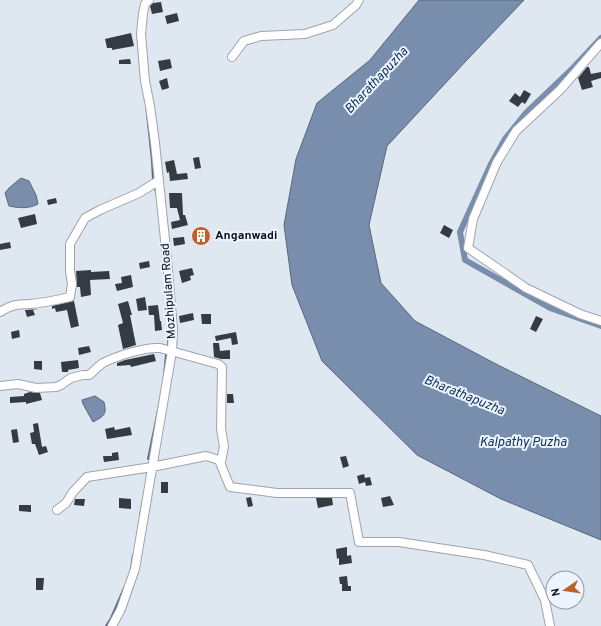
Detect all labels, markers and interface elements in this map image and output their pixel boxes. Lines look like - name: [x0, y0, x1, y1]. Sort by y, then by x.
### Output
- water label: Bharathapuzha: [342, 44, 412, 118]
- building icon: Anganwadi: [190, 225, 212, 247]
- place label: Anganwadi: [215, 228, 277, 244]
- street label: Mozhipulam Road: [158, 243, 180, 339]
- water label: Bharathapuzha: [421, 373, 507, 420]
- water label: Kalpathy Puzha: [479, 435, 567, 451]
- north arrow: [545, 570, 585, 610]
- text: N: [549, 587, 564, 597]

